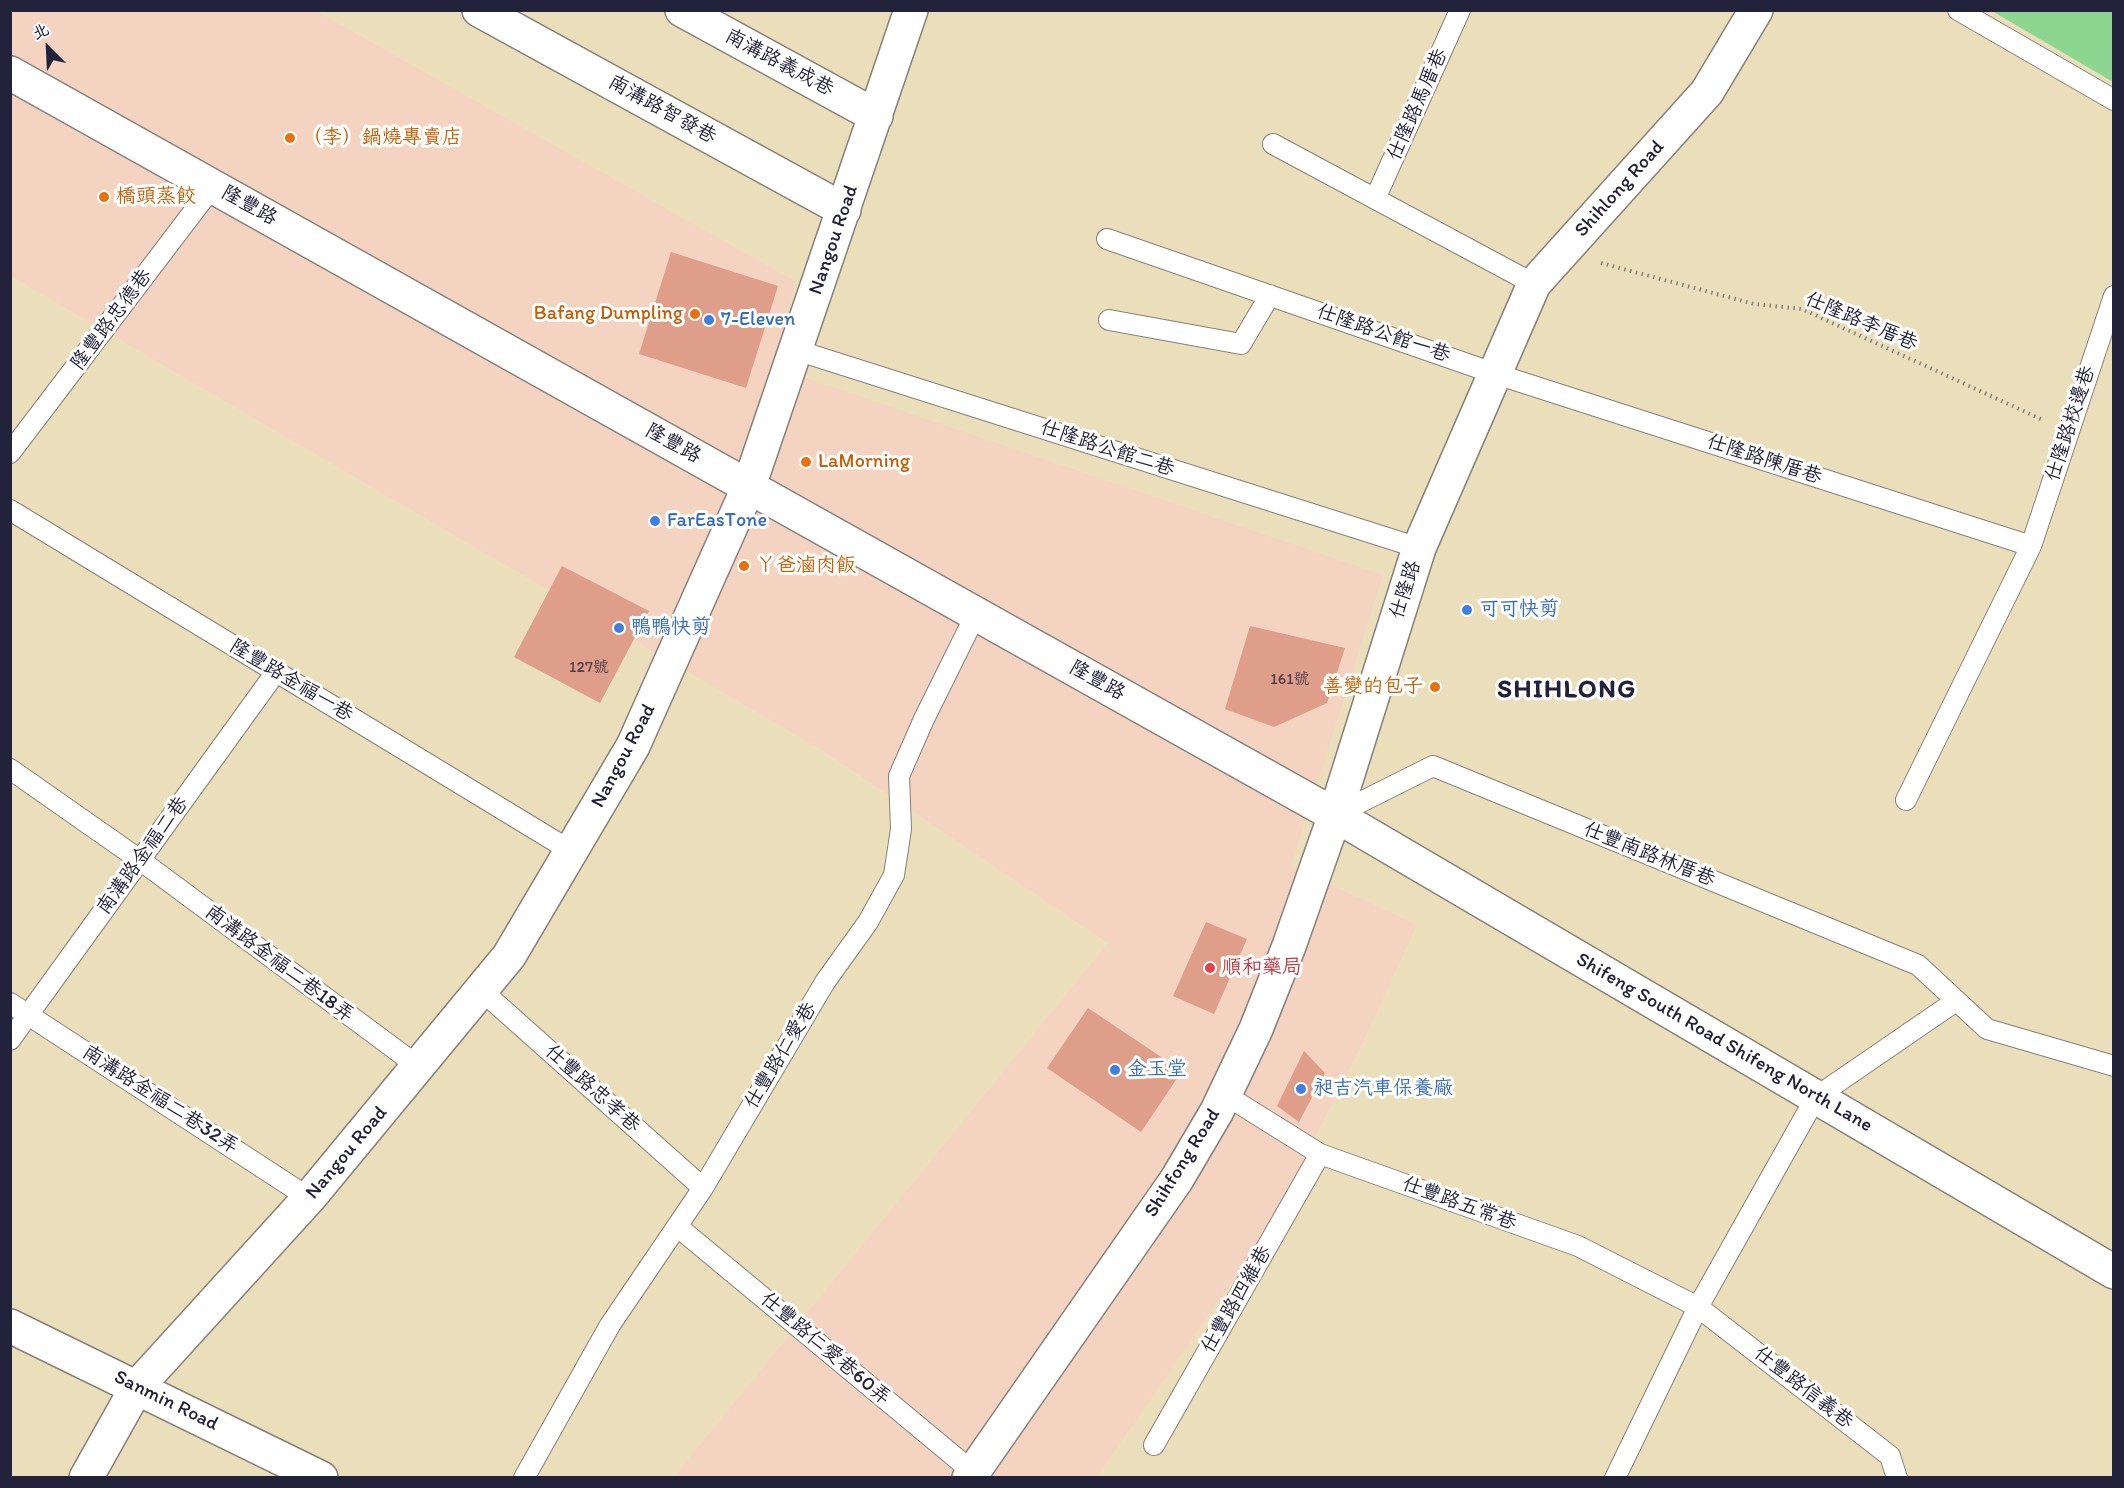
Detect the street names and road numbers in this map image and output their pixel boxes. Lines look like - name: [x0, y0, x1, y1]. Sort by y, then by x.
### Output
- street label: 南溝路義成巷: [720, 24, 838, 102]
- street label: 仕隆路馬厝巷: [1383, 45, 1453, 165]
- street label: 南溝路智發巷: [604, 70, 720, 150]
- street label: Shihlong Road: [1570, 136, 1670, 242]
- street label: 隆豐路: [217, 181, 281, 231]
- street label: Nangou Road: [804, 182, 864, 298]
- street label: 隆豐路忠德巷: [66, 265, 158, 375]
- street label: 仕隆路李厝巷: [1801, 288, 1921, 356]
- street label: 仕隆路公館一巷: [1313, 300, 1453, 368]
- street label: 仕隆路校邊巷: [2041, 363, 2101, 485]
- street label: 仕隆路公館二巷: [1037, 416, 1177, 482]
- street label: 隆豐路: [641, 419, 705, 469]
- street label: 仕隆路陳厝巷: [1703, 430, 1825, 490]
- street label: 仕隆路: [1385, 558, 1427, 622]
- street label: 隆豐路金福一巷: [225, 635, 357, 727]
- street label: 隆豐路: [1065, 656, 1129, 706]
- street label: Nangou Road: [587, 700, 661, 812]
- street label: 南溝路金福二巷: [92, 792, 194, 920]
- street label: 仕豐南路林厝巷: [1580, 818, 1718, 892]
- street label: 南溝路金福二巷18弄: [200, 900, 358, 1028]
- street label: Shifeng South Road Shifeng North Lane: [1571, 948, 1877, 1138]
- street label: 仕豐路仁愛巷: [740, 998, 822, 1114]
- street label: 仕豐路忠孝巷: [539, 1040, 645, 1138]
- street label: 南溝路金福二巷32弄: [77, 1041, 243, 1159]
- street label: Nangou Road: [301, 1102, 393, 1204]
- street label: Shihfong Road: [1140, 1104, 1226, 1222]
- street label: 仕豐路五常巷: [1399, 1172, 1519, 1236]
- street label: 仕豐路四維巷: [1197, 1242, 1277, 1358]
- street label: 仕豐路仁愛巷60弄: [755, 1287, 895, 1411]
- street label: 仕豐路信義巷: [1748, 1342, 1858, 1434]
- street label: Sanmin Road: [110, 1365, 222, 1437]

